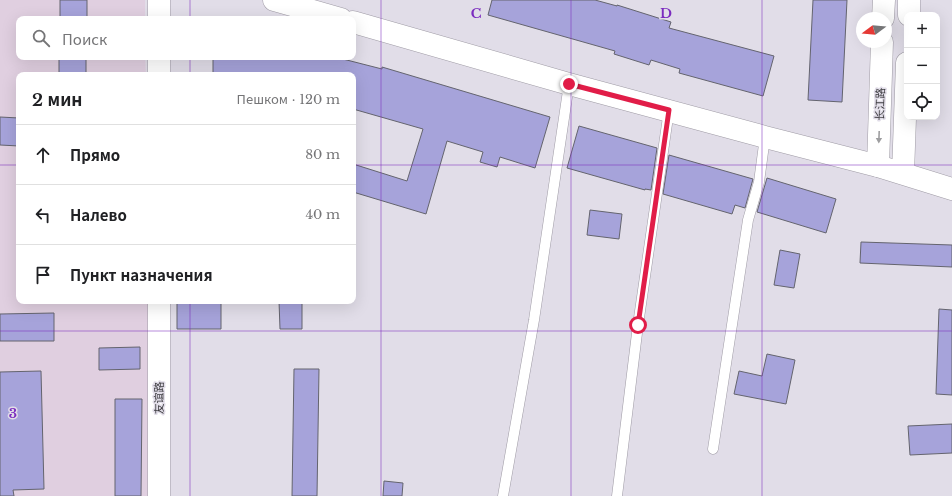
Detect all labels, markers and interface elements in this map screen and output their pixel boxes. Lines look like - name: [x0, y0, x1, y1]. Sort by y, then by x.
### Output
- text: C: [471, 5, 482, 22]
- text: D: [660, 5, 672, 22]
- north arrow: [856, 12, 892, 48]
- map controls: [904, 12, 940, 120]
- button: +: [904, 12, 940, 48]
- search box: [16, 16, 356, 60]
- icon: search: [30, 27, 52, 49]
- text: Поиск: [62, 30, 107, 49]
- button: −: [904, 48, 940, 84]
- route end: [560, 75, 578, 93]
- button: locate: [904, 84, 940, 120]
- street label: 长江路: [872, 87, 888, 121]
- text: 2 мин: [32, 90, 82, 111]
- text: Пешком · 120 m: [237, 91, 340, 108]
- one-way arrow: [876, 131, 882, 144]
- icon: ahead: [32, 144, 54, 166]
- text: Прямо: [70, 146, 120, 165]
- text: 80 m: [305, 146, 340, 163]
- icon: left: [32, 204, 54, 226]
- text: Налево: [70, 206, 127, 225]
- text: 40 m: [305, 206, 340, 223]
- icon: arrive: [32, 264, 54, 286]
- text: Пункт назначения: [70, 266, 213, 285]
- route start: [629, 316, 647, 334]
- street label: 友谊路: [152, 382, 166, 415]
- text: 3: [9, 405, 17, 422]

